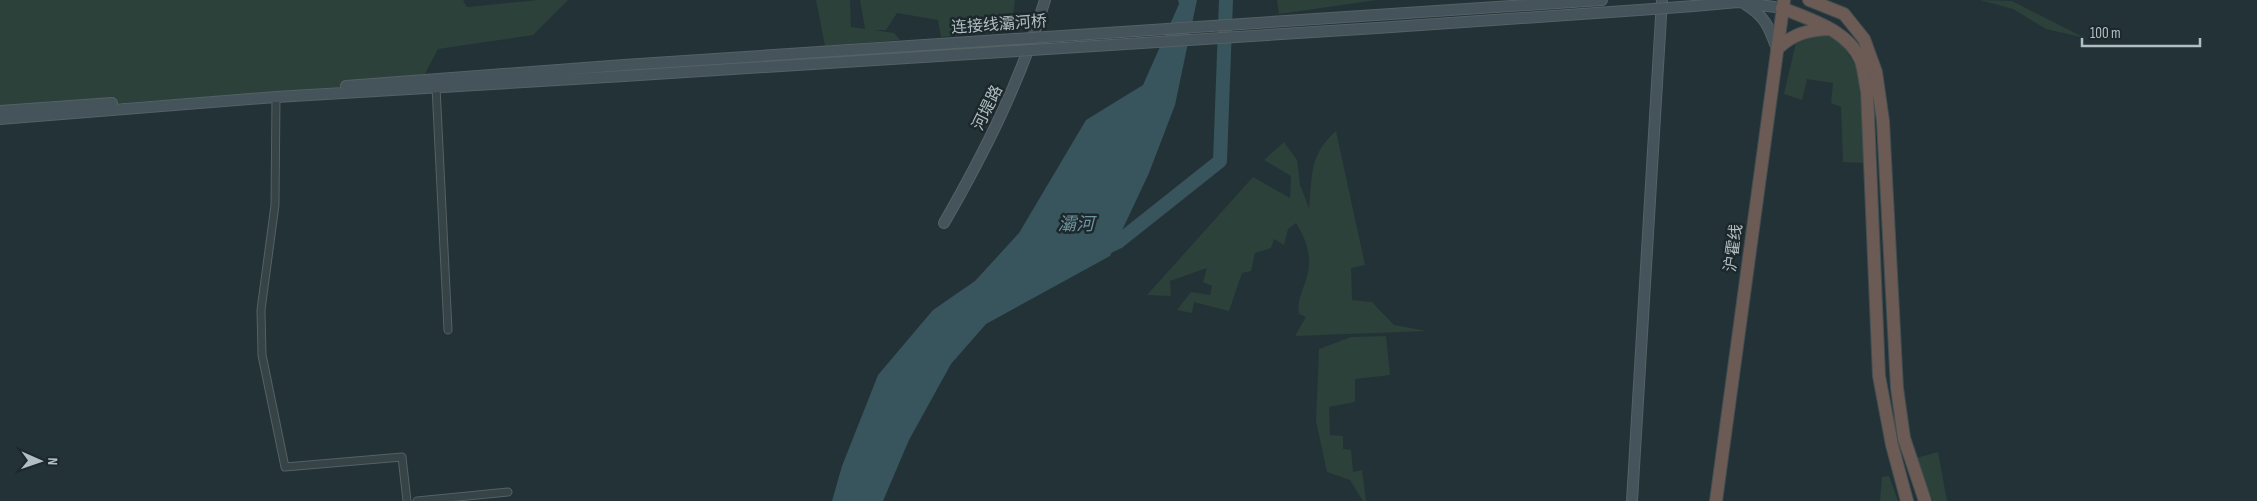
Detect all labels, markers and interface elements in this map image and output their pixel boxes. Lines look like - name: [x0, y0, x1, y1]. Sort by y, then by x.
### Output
- street label: 连接线灞河桥: [950, 12, 1048, 38]
- scale bar: [2082, 15, 2200, 47]
- text: 100 m: [2090, 24, 2121, 43]
- street label: 河堤路: [969, 82, 1007, 134]
- water label: 灞河: [1058, 214, 1097, 235]
- street label: 沪霍线: [1721, 223, 1747, 273]
- north arrow: [15, 436, 65, 486]
- text: N: [44, 457, 61, 465]

